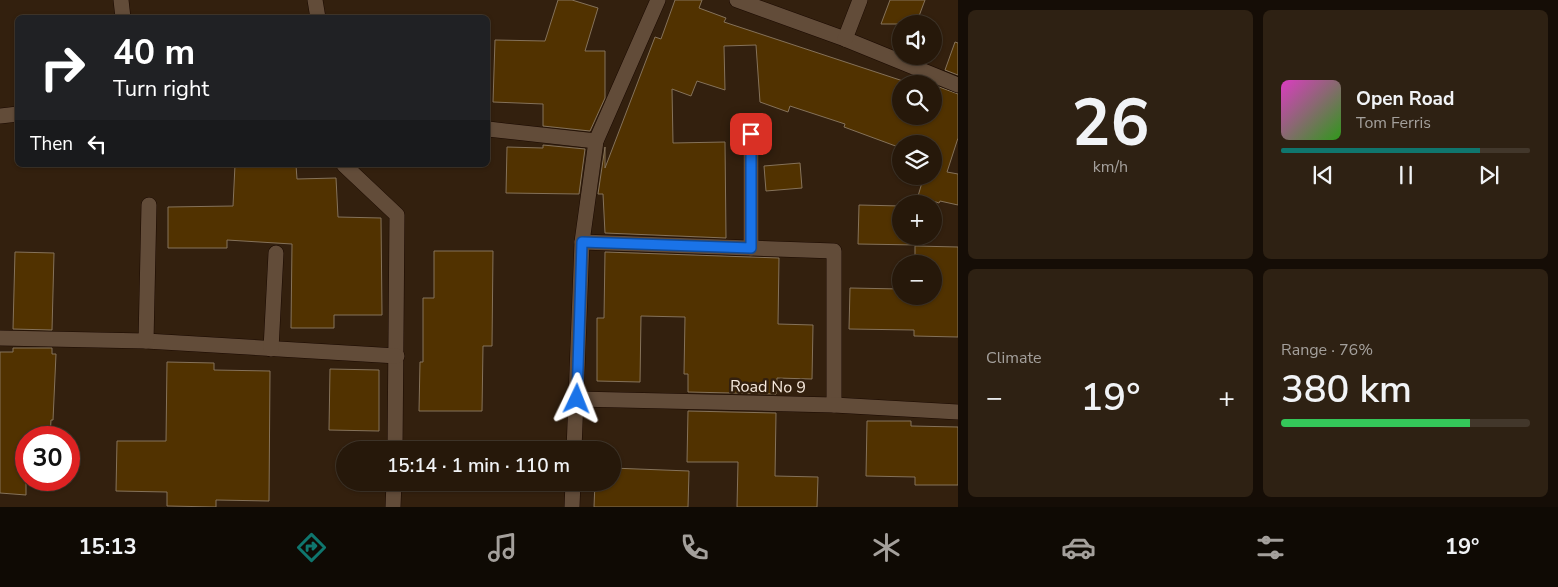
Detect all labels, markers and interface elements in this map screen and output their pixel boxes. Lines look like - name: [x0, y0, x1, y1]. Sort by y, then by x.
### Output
- map controls: [892, 15, 942, 305]
- button: sound: [892, 15, 942, 65]
- text: 40 m: [113, 29, 195, 76]
- icon: right: [30, 35, 95, 100]
- text: Turn right: [113, 74, 209, 104]
- button: search: [892, 75, 942, 125]
- text: 26: [1071, 79, 1150, 168]
- text: Open Road: [1356, 86, 1454, 112]
- text: Tom Ferris: [1356, 112, 1431, 134]
- pin: [730, 113, 772, 155]
- icon: arrive: [737, 120, 765, 148]
- icon: left: [83, 130, 111, 158]
- text: Then: [30, 131, 73, 157]
- button: layers: [892, 135, 942, 185]
- text: km/h: [1093, 156, 1128, 178]
- icon: previous: [1309, 161, 1337, 189]
- icon: pause: [1392, 161, 1420, 189]
- icon: next: [1475, 161, 1503, 189]
- button: +: [892, 195, 942, 245]
- button: −: [892, 255, 942, 305]
- text: Range · 76%: [1281, 339, 1373, 361]
- text: Climate: [986, 347, 1041, 369]
- text: 380 km: [1281, 364, 1412, 415]
- position arrow: [550, 372, 602, 424]
- text: 19°: [1081, 372, 1140, 423]
- street label: Road No 9: [730, 375, 806, 399]
- text: −: [986, 379, 1003, 417]
- text: +: [1218, 379, 1235, 417]
- speed limit sign: 30: [15, 426, 80, 491]
- text: 15:14 · 1 min · 110 m: [387, 453, 570, 479]
- icon: directions: [294, 530, 329, 565]
- icon: music: [485, 530, 520, 565]
- icon: phone: [677, 530, 712, 565]
- icon: climate: [869, 530, 904, 565]
- icon: car: [1061, 530, 1096, 565]
- icon: filters: [1253, 530, 1288, 565]
- text: 15:13: [78, 532, 137, 562]
- text: 19°: [1445, 532, 1479, 562]

